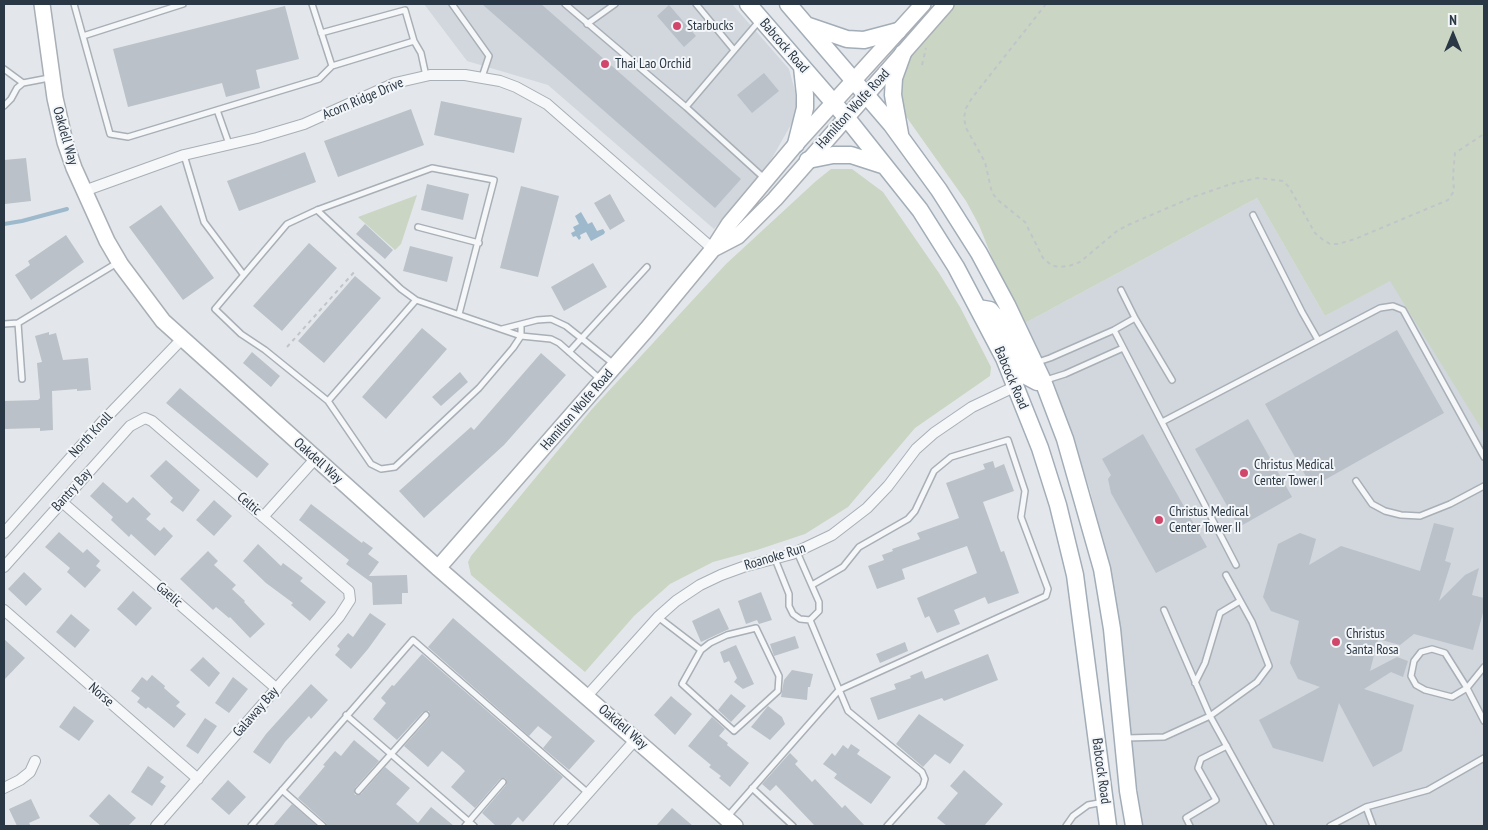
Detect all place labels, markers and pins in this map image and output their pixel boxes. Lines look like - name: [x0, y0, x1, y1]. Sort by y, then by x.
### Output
- place label: Starbucks: [687, 18, 734, 34]
- marker: Starbucks: [671, 20, 683, 32]
- place label: Thai Lao Orchid: [615, 56, 691, 72]
- marker: Thai Lao Orchid: [599, 58, 611, 70]
- place label: Christus Medical Center Tower I: [1254, 457, 1333, 490]
- marker: Christus Medical Center Tower I: [1238, 467, 1250, 479]
- place label: Christus Medical Center Tower II: [1169, 504, 1248, 536]
- marker: Christus Medical Center Tower II: [1153, 514, 1165, 526]
- place label: Christus Santa Rosa: [1346, 626, 1399, 658]
- marker: Christus Santa Rosa: [1330, 636, 1342, 648]

